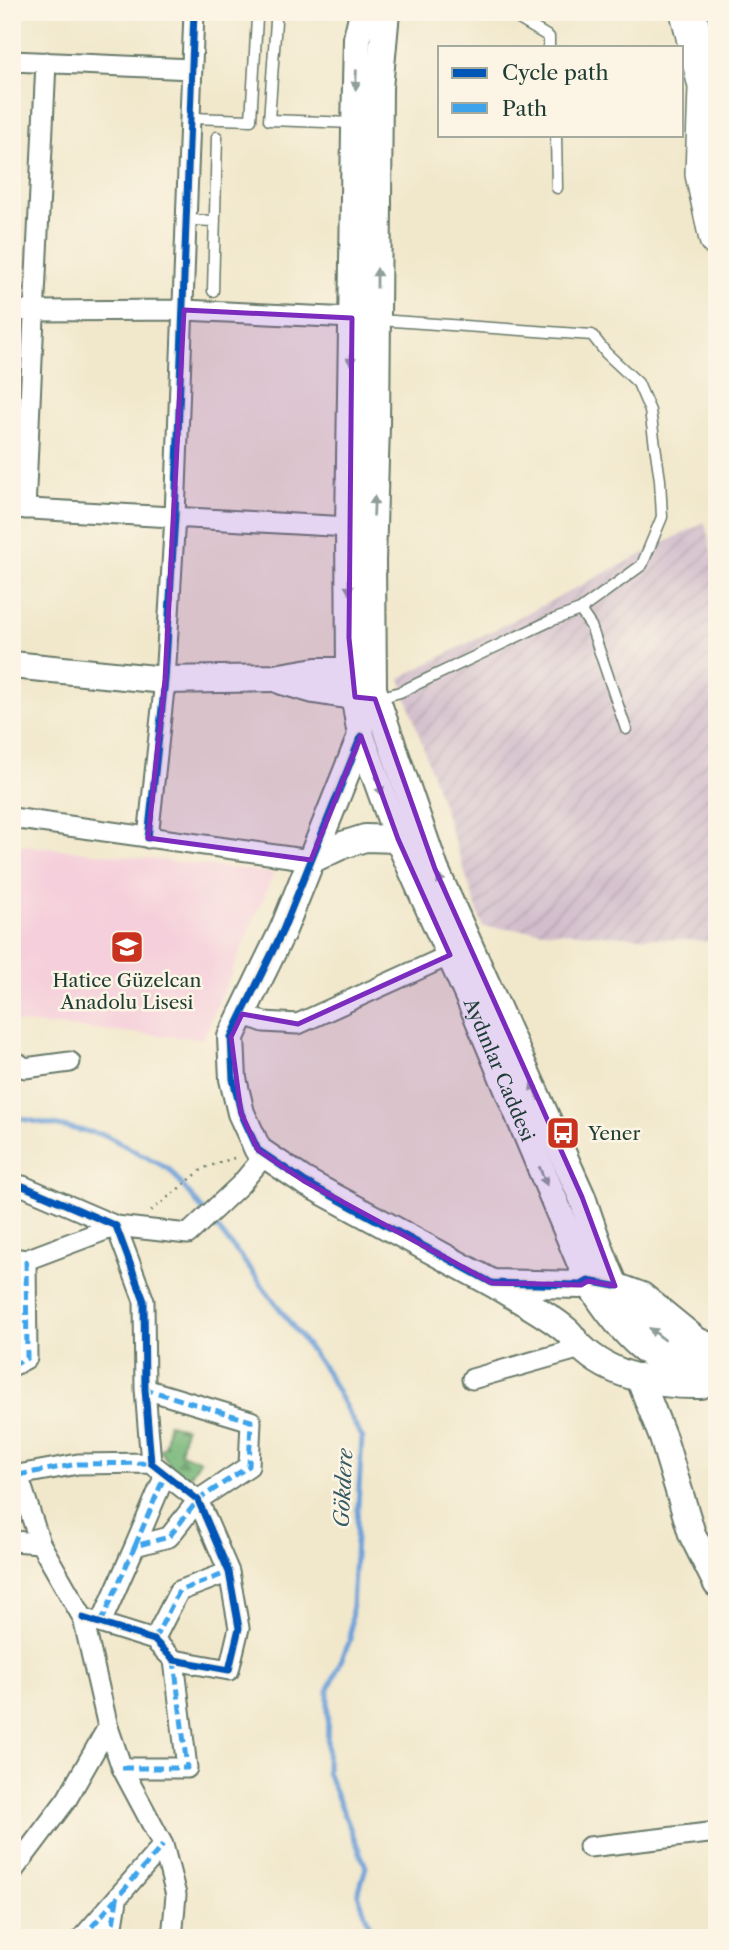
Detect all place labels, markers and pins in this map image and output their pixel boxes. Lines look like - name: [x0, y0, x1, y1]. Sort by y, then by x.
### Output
- school or university icon: Hatice Güzelcan Anadolu Lisesi: [108, 928, 146, 966]
- place label: Hatice Güzelcan Anadolu Lisesi: [52, 969, 202, 1014]
- bus stop icon: Yener: [544, 1114, 582, 1152]
- place label: Yener: [587, 1122, 640, 1145]

